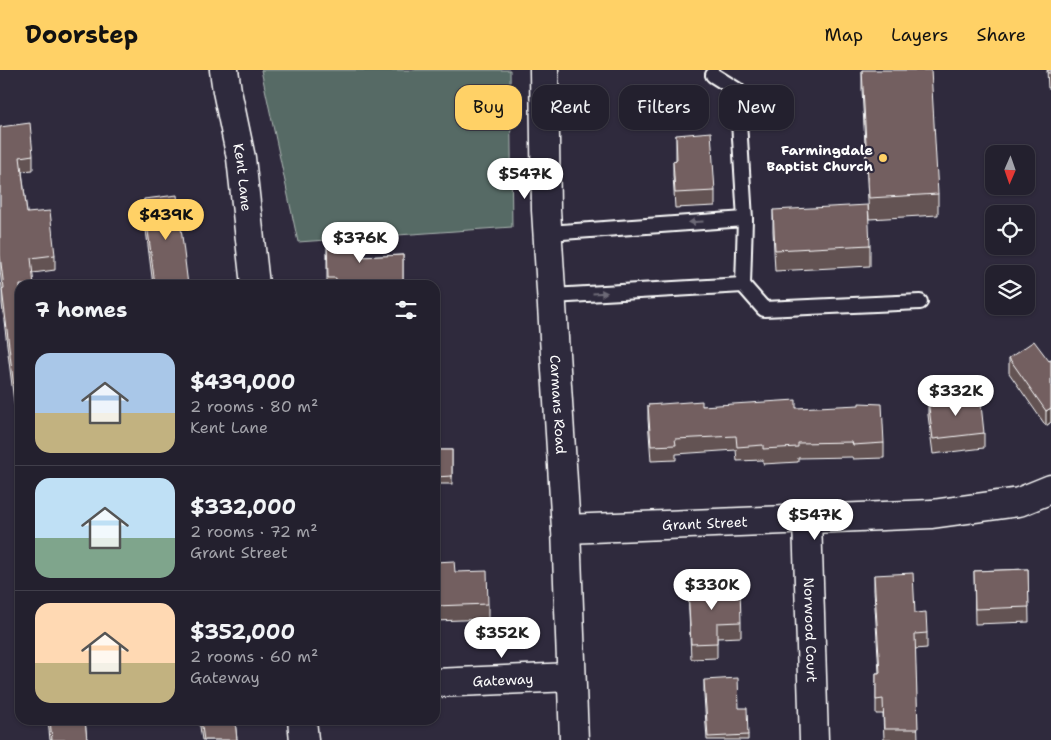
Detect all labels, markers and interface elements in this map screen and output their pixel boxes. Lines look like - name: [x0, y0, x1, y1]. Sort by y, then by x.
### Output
- text: Doorstep: [25, 19, 138, 51]
- text: Map: [825, 23, 863, 47]
- text: Layers: [891, 23, 948, 47]
- text: Share: [976, 23, 1026, 47]
- chip: Buy: [455, 85, 522, 130]
- chip: Rent: [532, 85, 609, 130]
- chip: Filters: [619, 85, 709, 130]
- chip: New: [719, 85, 794, 130]
- place label: Farmingdale Baptist Church: [767, 141, 873, 175]
- street label: Kent Lane: [229, 142, 256, 212]
- north arrow: [985, 145, 1035, 195]
- map controls: [985, 145, 1035, 315]
- marker: Farmingdale Baptist Church: [877, 152, 889, 164]
- pin: $547K: [490, 158, 560, 200]
- text: $547K: [498, 163, 552, 184]
- pin: $439K: [131, 198, 201, 241]
- text: $439K: [139, 204, 193, 225]
- button: locate: [985, 205, 1035, 255]
- one-way arrow: [688, 219, 704, 227]
- pin: $376K: [325, 222, 395, 264]
- text: $376K: [333, 227, 387, 248]
- button: layers: [985, 265, 1035, 315]
- one-way arrow: [593, 289, 609, 297]
- text: 7 homes: [35, 296, 127, 324]
- icon: filters: [392, 296, 420, 324]
- street label: Carmans Road: [546, 355, 570, 455]
- text: $439,000: [190, 368, 296, 396]
- icon: home: [75, 373, 135, 433]
- pin: $332K: [921, 374, 991, 417]
- text: $332K: [929, 380, 983, 401]
- text: 2 rooms · 80 m²: [190, 396, 318, 417]
- text: Kent Lane: [190, 417, 268, 438]
- text: $332,000: [190, 493, 296, 521]
- icon: home: [75, 498, 135, 558]
- pin: $547K: [780, 498, 850, 541]
- text: $547K: [788, 504, 842, 525]
- street label: Grant Street: [662, 513, 748, 534]
- text: 2 rooms · 72 m²: [190, 521, 318, 542]
- text: Grant Street: [190, 542, 288, 563]
- pin: $330K: [677, 568, 747, 611]
- text: $330K: [685, 574, 739, 595]
- street label: Norwood Court: [800, 577, 821, 683]
- pin: $352K: [467, 616, 537, 659]
- text: $352,000: [190, 618, 295, 646]
- text: $352K: [475, 622, 529, 643]
- icon: home: [75, 623, 135, 683]
- text: 2 rooms · 60 m²: [190, 646, 318, 667]
- text: Gateway: [190, 667, 260, 688]
- street label: Gateway: [472, 670, 534, 690]

